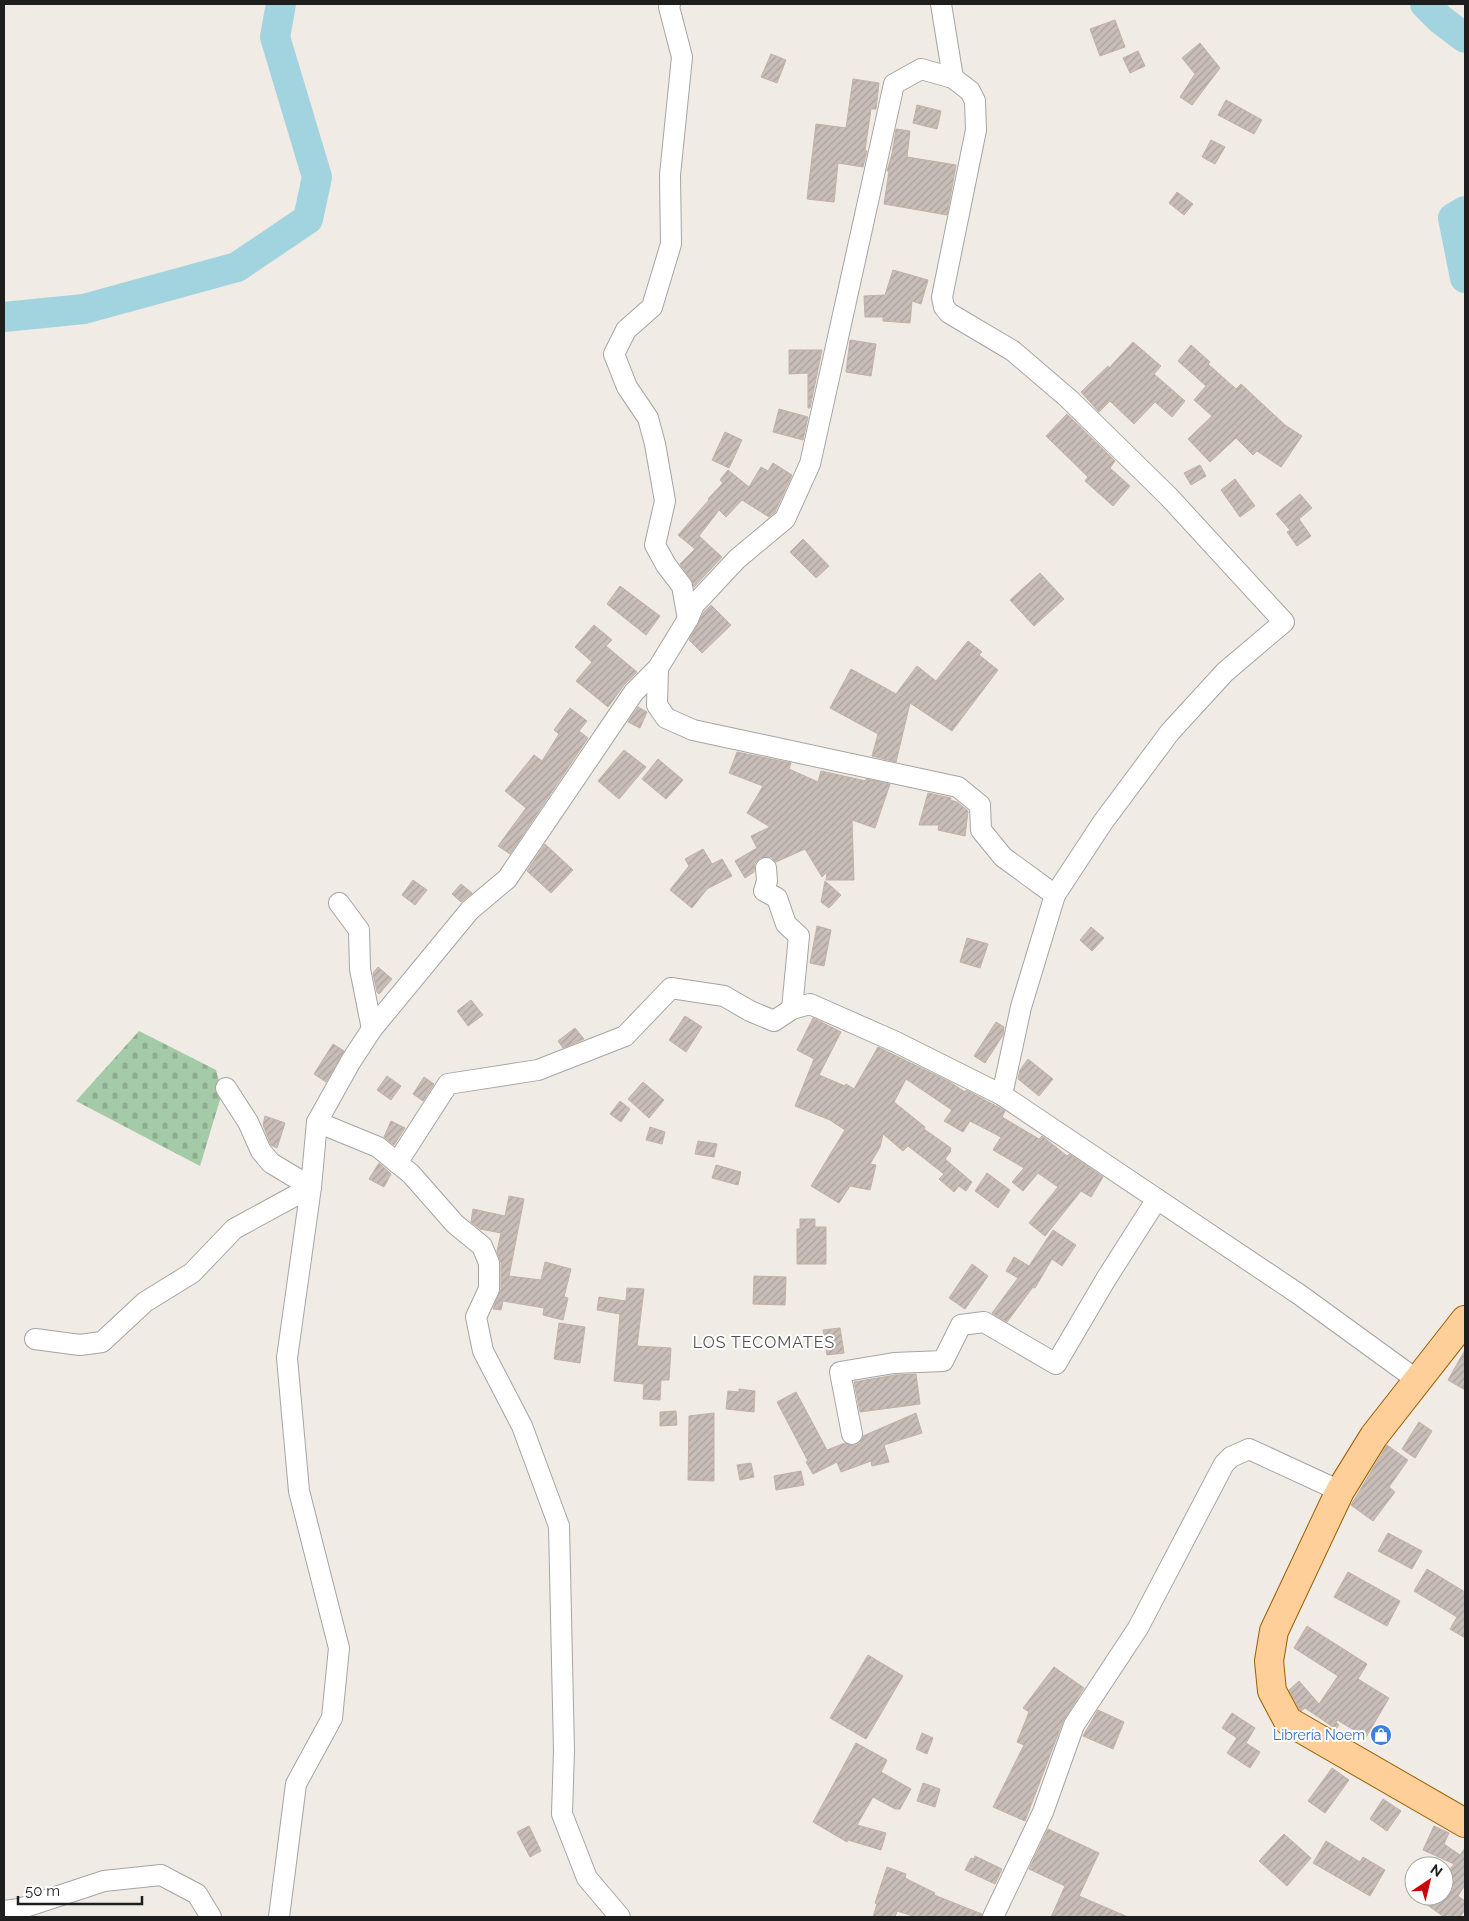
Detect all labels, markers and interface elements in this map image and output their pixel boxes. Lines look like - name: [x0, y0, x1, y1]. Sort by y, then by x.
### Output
- district label: LOS TECOMATES: [693, 1333, 835, 1352]
- shop icon: Librería Noem: [1369, 1723, 1393, 1747]
- place label: Librería Noem: [1273, 1727, 1365, 1743]
- north arrow: [1404, 1856, 1454, 1906]
- text: N: [1427, 1861, 1445, 1880]
- scale bar: [18, 1874, 141, 1906]
- text: 50 m: [25, 1882, 60, 1900]

